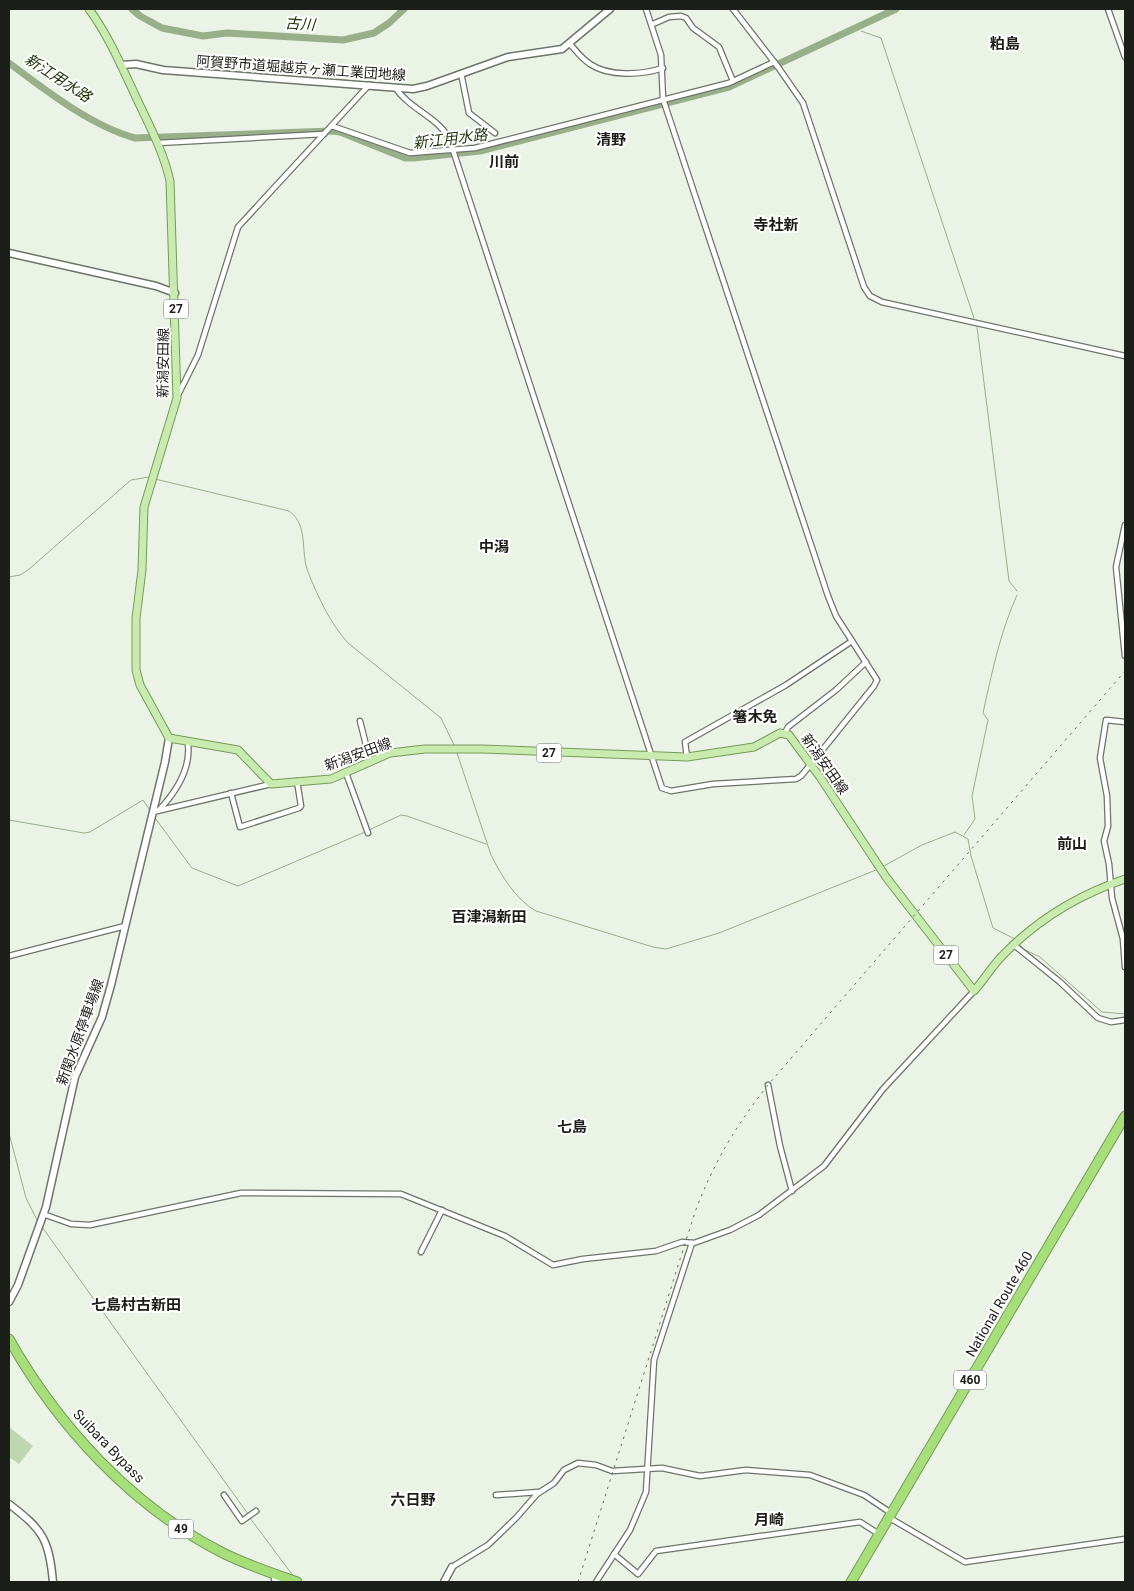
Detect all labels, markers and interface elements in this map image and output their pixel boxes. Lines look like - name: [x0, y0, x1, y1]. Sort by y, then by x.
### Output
- water label: 古川: [284, 14, 318, 34]
- district label: 粕島: [990, 35, 1020, 53]
- water label: 新江用水路: [22, 50, 96, 107]
- street label: 阿賀野市道堀越京ヶ瀬工業団地線: [196, 53, 406, 83]
- water label: 新江用水路: [412, 125, 490, 153]
- district label: 清野: [596, 131, 626, 149]
- district label: 川前: [489, 153, 519, 171]
- district label: 寺社新: [753, 216, 799, 234]
- road number: 27: [164, 300, 188, 318]
- street label: 新潟安田線: [154, 328, 172, 398]
- district label: 中潟: [479, 538, 509, 556]
- district label: 箸木免: [732, 708, 778, 726]
- street label: 新潟安田線: [798, 731, 852, 797]
- street label: 新潟安田線: [322, 735, 394, 773]
- road number: 27: [536, 744, 562, 762]
- district label: 前山: [1057, 835, 1087, 853]
- district label: 百津潟新田: [451, 908, 527, 926]
- road number: 27: [934, 946, 958, 964]
- street label: 新関水原停車場線: [53, 977, 107, 1087]
- district label: 七島: [557, 1118, 587, 1136]
- street label: National Route 460: [962, 1248, 1036, 1360]
- district label: 七島村古新田: [91, 1296, 181, 1314]
- road number: 460: [954, 1370, 986, 1390]
- street label: Suibara Bypass: [70, 1406, 148, 1486]
- district label: 六日野: [390, 1491, 436, 1509]
- district label: 月崎: [754, 1511, 784, 1529]
- road number: 49: [168, 1520, 194, 1538]

